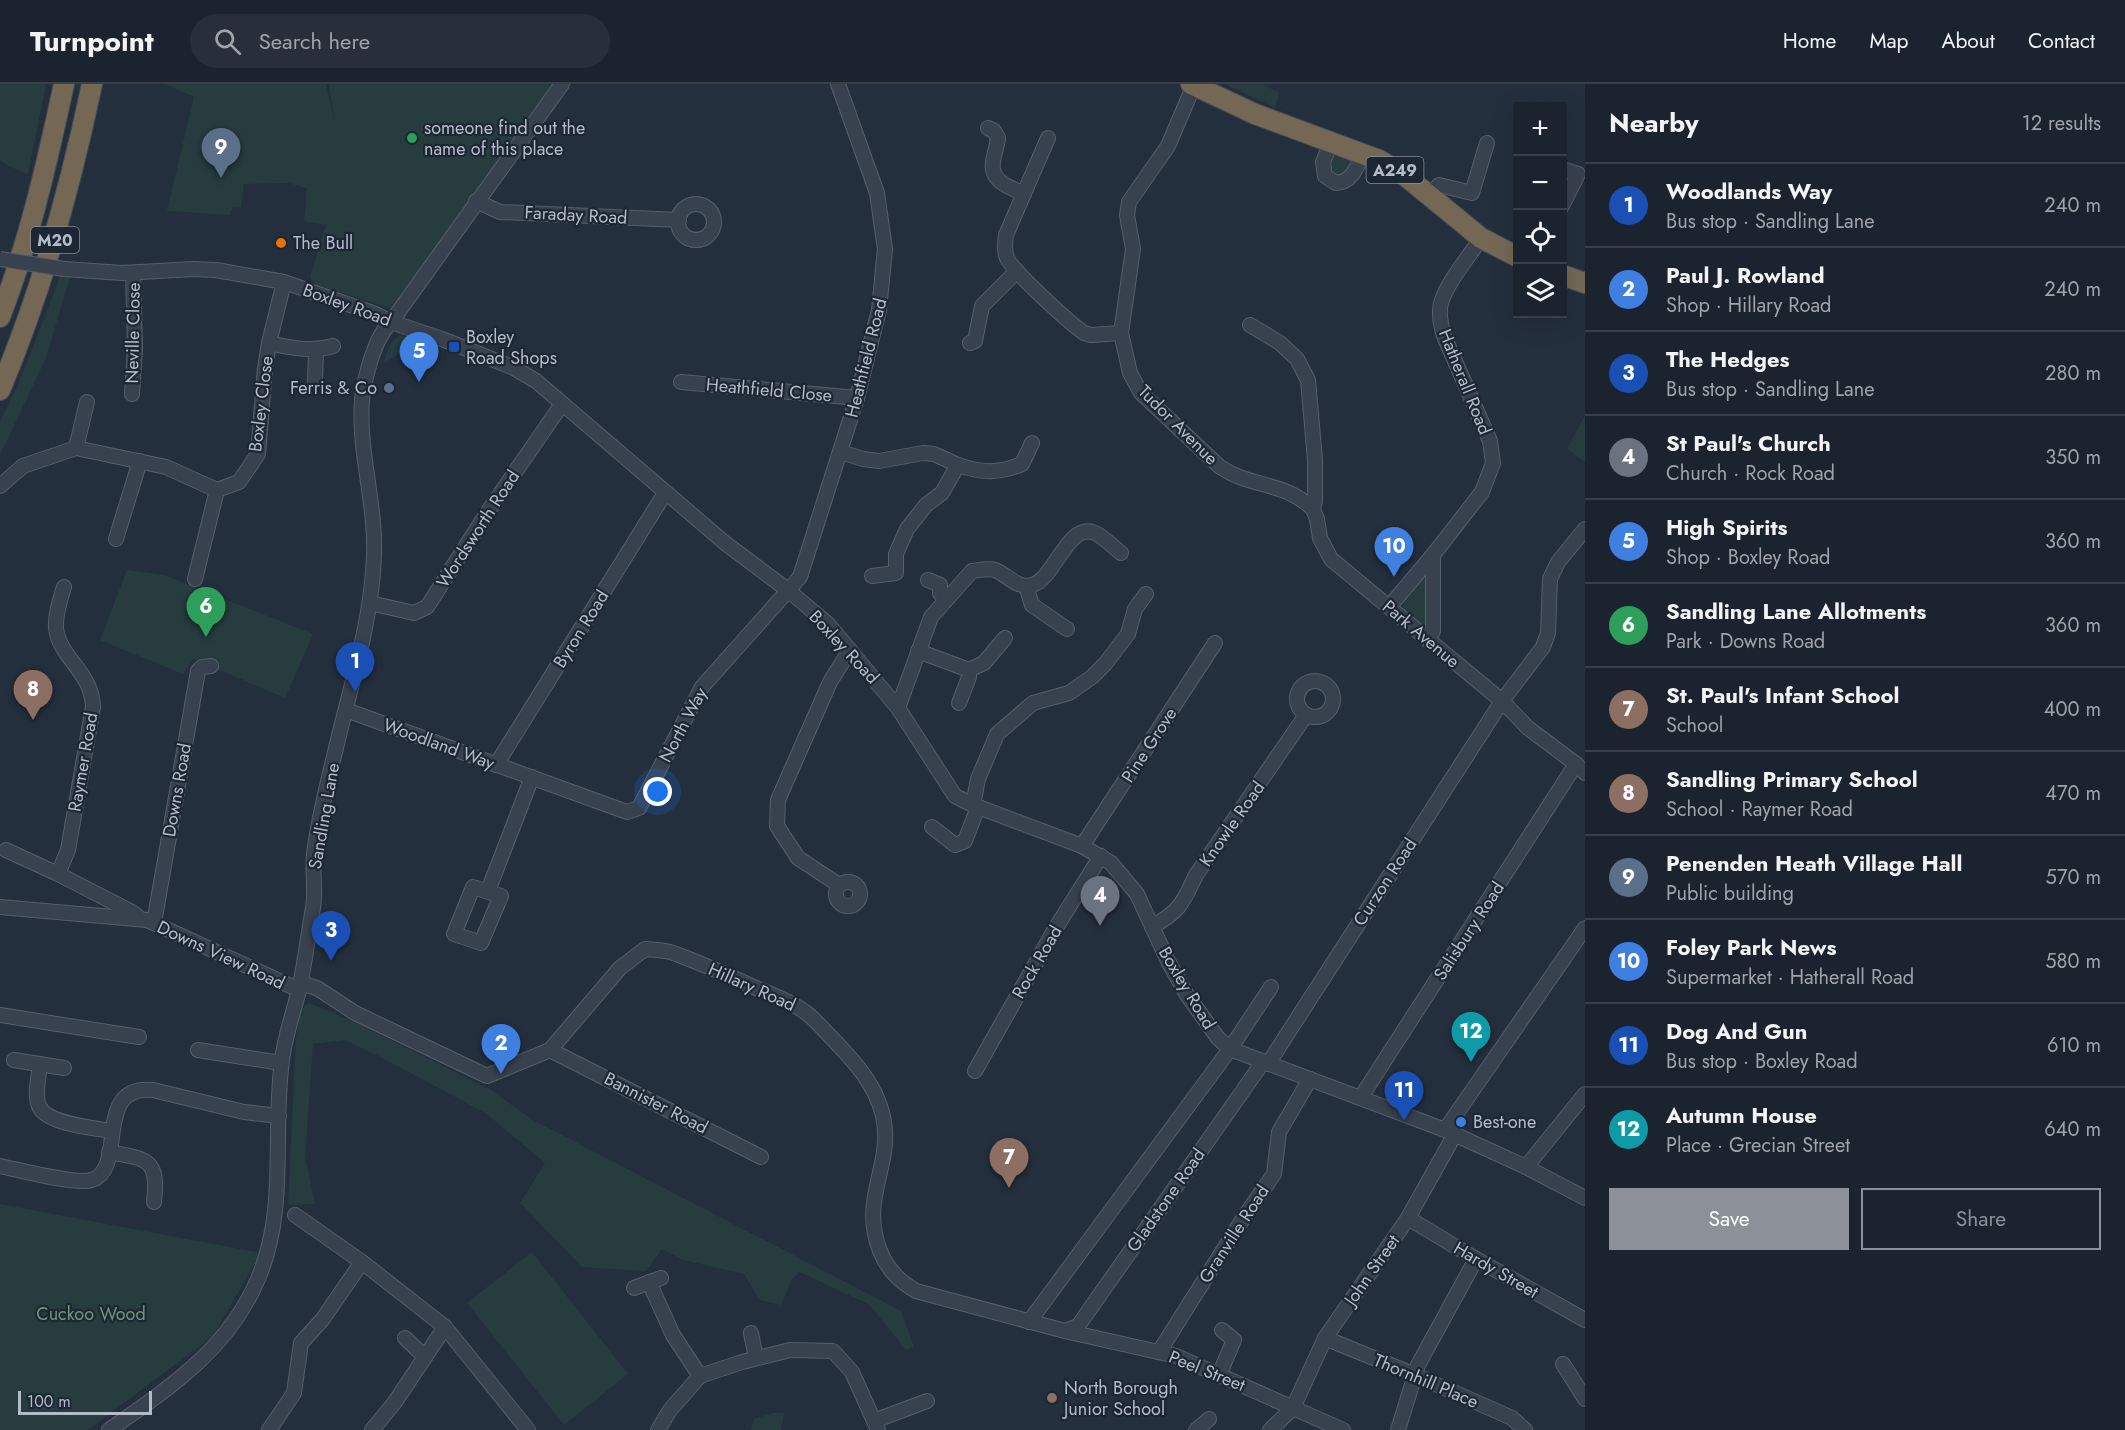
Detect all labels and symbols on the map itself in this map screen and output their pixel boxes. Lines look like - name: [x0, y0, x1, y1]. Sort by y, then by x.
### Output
- place label: someone find out the name of this place: [424, 115, 585, 162]
- pin: 9: [202, 128, 240, 178]
- marker: someone find out the name of this place: [405, 131, 419, 145]
- road number: A249: [1366, 157, 1424, 183]
- street label: Faraday Road: [524, 199, 628, 231]
- road number: M20: [31, 227, 79, 253]
- place label: The Bull: [293, 230, 353, 256]
- marker: The Bull: [274, 236, 288, 250]
- street label: Boxley Road: [299, 277, 395, 333]
- street label: Neville Close: [119, 282, 147, 384]
- street label: Heathfield Road: [839, 296, 893, 420]
- place label: Boxley Road Shops: [466, 324, 557, 371]
- street label: Hatherall Road: [1432, 325, 1498, 439]
- pin: 5: [400, 332, 438, 382]
- marker: Boxley Road Shops: [447, 340, 461, 354]
- street label: Boxley Close: [242, 355, 280, 453]
- street label: Heathfield Close: [705, 372, 833, 408]
- place label: Ferris & Co: [290, 375, 377, 401]
- street label: Tudor Avenue: [1132, 379, 1224, 471]
- marker: Ferris & Co: [382, 381, 396, 395]
- street label: Wordsworth Road: [430, 465, 526, 593]
- pin: 10: [1374, 528, 1414, 577]
- street label: Byron Road: [547, 585, 615, 673]
- pin: 6: [186, 588, 226, 637]
- street label: Park Avenue: [1377, 594, 1465, 674]
- street label: Boxley Road: [803, 604, 885, 690]
- pin: 1: [336, 642, 374, 692]
- pin: 8: [14, 670, 52, 720]
- street label: North Way: [652, 683, 714, 767]
- street label: Pine Grove: [1115, 702, 1183, 788]
- street label: Raymer Road: [61, 710, 105, 814]
- street label: Woodland Way: [380, 712, 498, 776]
- street label: Downs Road: [156, 741, 198, 839]
- street label: Sandling Lane: [302, 761, 346, 871]
- street label: Knowle Road: [1193, 776, 1271, 872]
- your location: [643, 777, 672, 806]
- street label: Curzon Road: [1347, 833, 1423, 931]
- pin: 4: [1080, 876, 1120, 926]
- street label: Salisbury Road: [1427, 876, 1511, 986]
- pin: 3: [312, 912, 350, 961]
- street label: Downs View Road: [153, 914, 289, 996]
- street label: Rock Road: [1006, 921, 1068, 1003]
- street label: Boxley Road: [1152, 942, 1222, 1034]
- street label: Hillary Road: [704, 956, 800, 1018]
- pin: 12: [1452, 1012, 1490, 1062]
- pin: 2: [482, 1024, 520, 1074]
- street label: Bannister Road: [600, 1066, 712, 1140]
- pin: 11: [1384, 1072, 1424, 1121]
- place label: Best-one: [1473, 1109, 1536, 1135]
- marker: Best-one: [1454, 1115, 1468, 1129]
- pin: 7: [990, 1138, 1028, 1188]
- street label: Gladstone Road: [1121, 1143, 1211, 1257]
- street label: Granville Road: [1192, 1180, 1276, 1288]
- street label: John Street: [1337, 1229, 1406, 1312]
- street label: Hardy Street: [1449, 1235, 1544, 1305]
- park label: Cuckoo Wood: [36, 1301, 146, 1327]
- street label: Peel Street: [1165, 1344, 1250, 1398]
- street label: Thornhill Place: [1370, 1347, 1482, 1415]
- place label: North Borough Junior School: [1062, 1375, 1178, 1422]
- scale bar: [18, 1388, 152, 1416]
- marker: North Borough Junior School: [1045, 1391, 1059, 1405]

